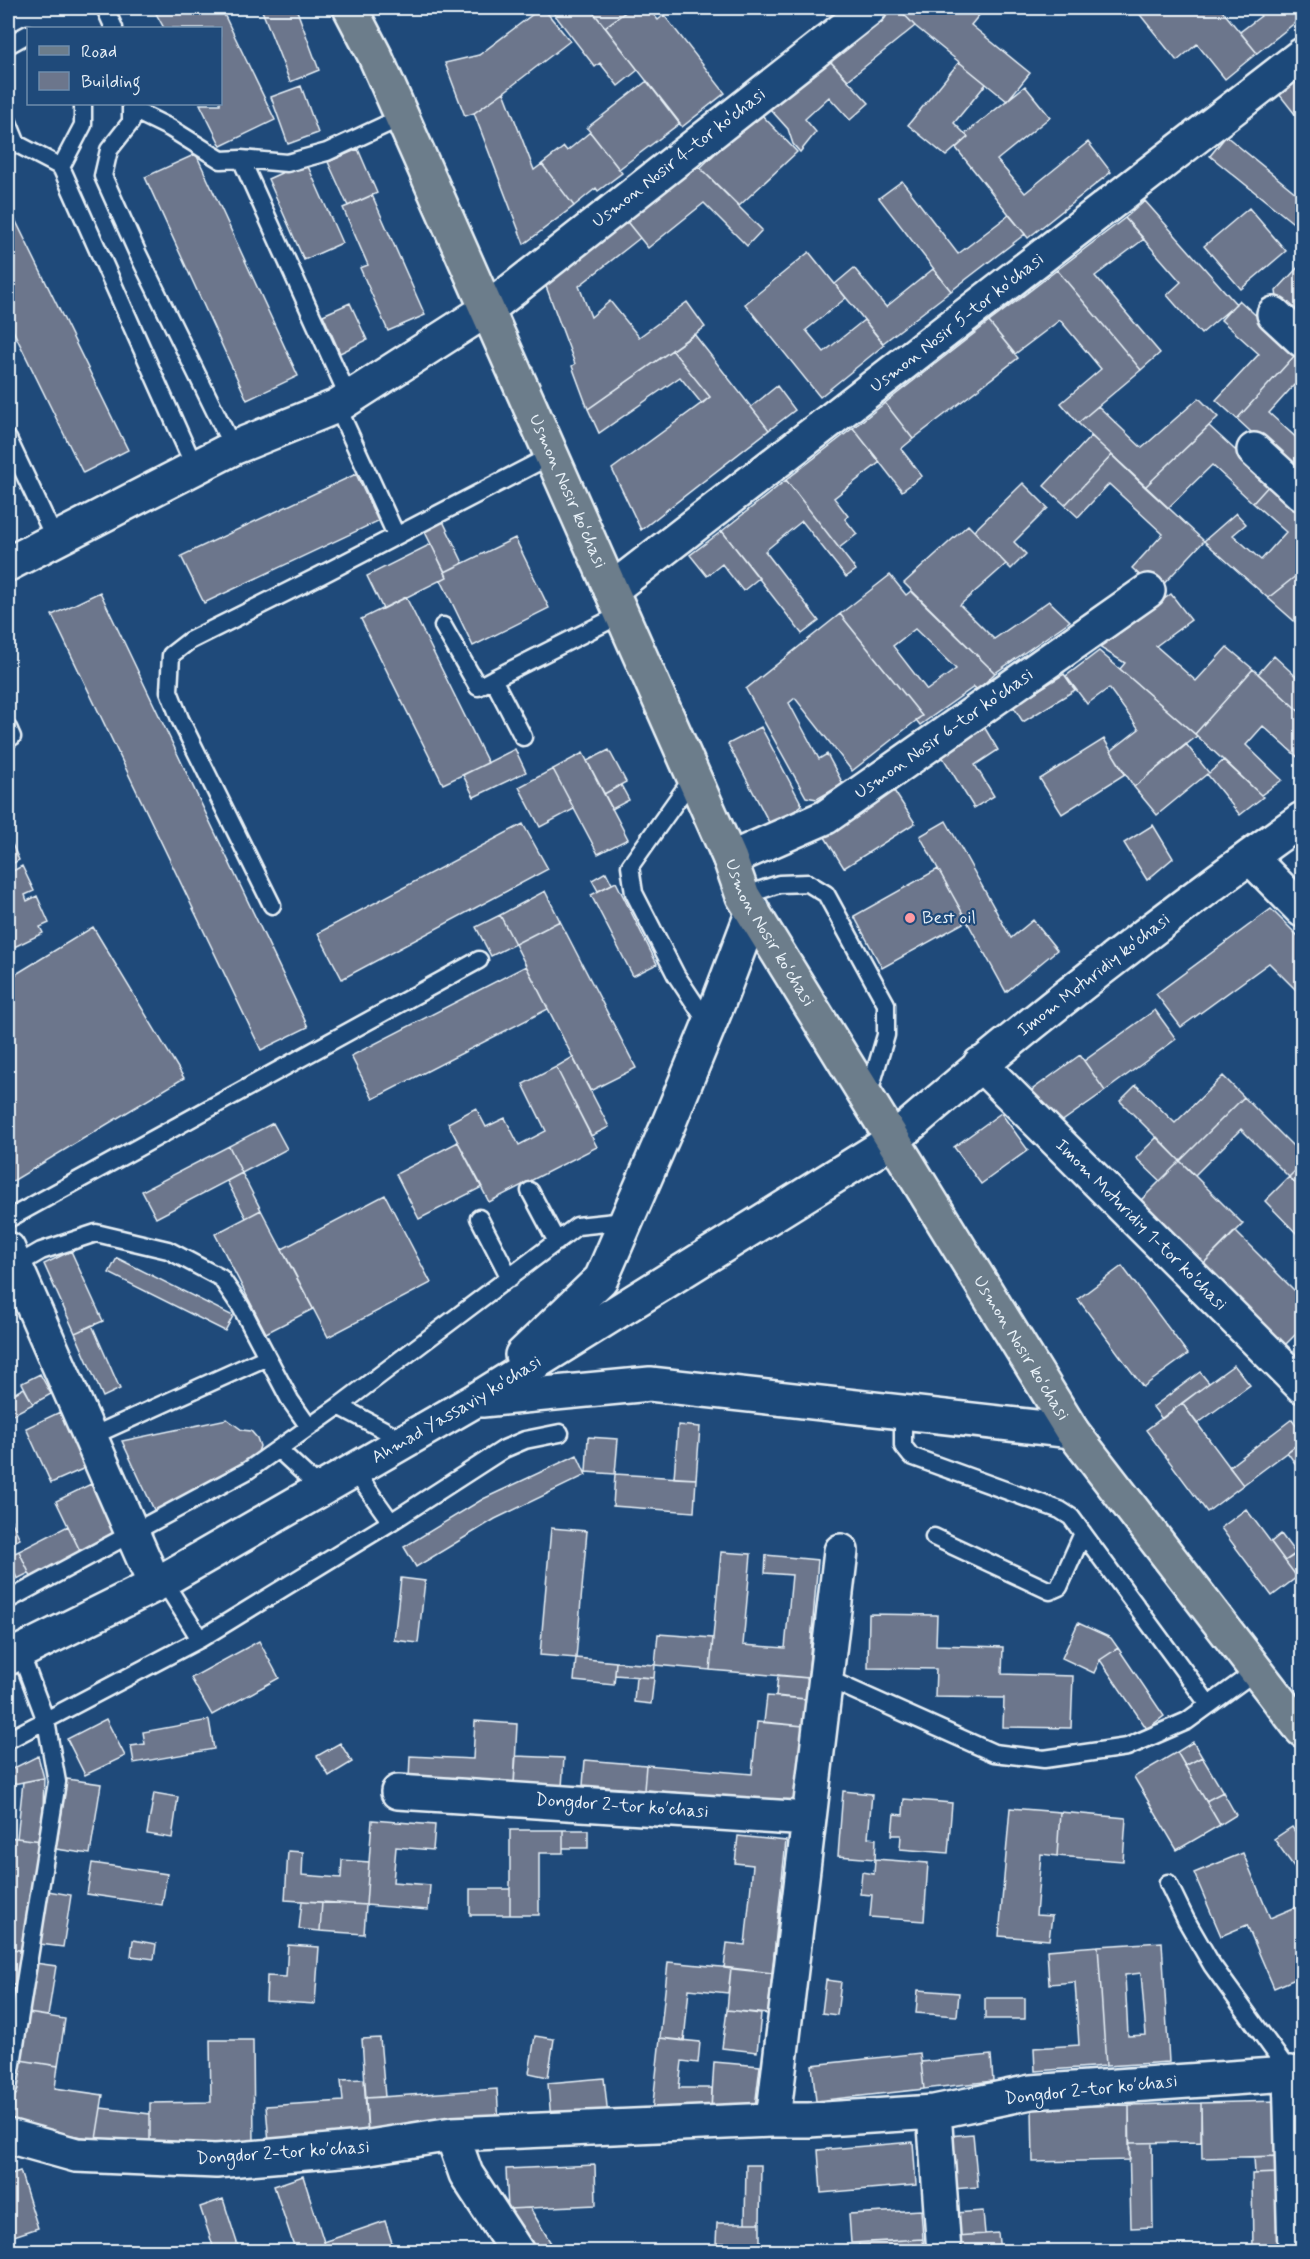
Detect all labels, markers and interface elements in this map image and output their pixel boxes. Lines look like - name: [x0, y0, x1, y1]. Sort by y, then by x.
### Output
- legend: [27, 27, 222, 105]
- text: Road: [81, 40, 117, 64]
- text: Building: [81, 70, 141, 96]
- street label: Usmon Nosir 4-tor koʻchasi: [587, 83, 771, 233]
- street label: Usmon Nosir 5-tor koʻchasi: [865, 247, 1049, 399]
- street label: Usmon Nosir ko‘chasi: [523, 410, 612, 572]
- street label: Usmon Nosir 6-tor koʻchasi: [850, 663, 1038, 805]
- street label: Usmon Nosir ko‘chasi: [719, 856, 820, 1011]
- place label: Best oil: [922, 906, 976, 930]
- street label: Imom Moturidiy koʻchasi: [1013, 908, 1175, 1042]
- marker: Best oil: [903, 911, 917, 925]
- street label: Imom Moturidiy 1-tor koʻchasi: [1050, 1134, 1232, 1316]
- street label: Usmon Nosir ko‘chasi: [967, 1271, 1075, 1425]
- street label: Ahmad Yassaviy ko'chasi: [367, 1350, 546, 1469]
- street label: Dongdor 2-tor koʼchasi: [535, 1788, 709, 1825]
- street label: Dongdor 2-tor koʼchasi: [1003, 2069, 1179, 2112]
- street label: Dongdor 2-tor koʼchasi: [196, 2135, 370, 2172]

